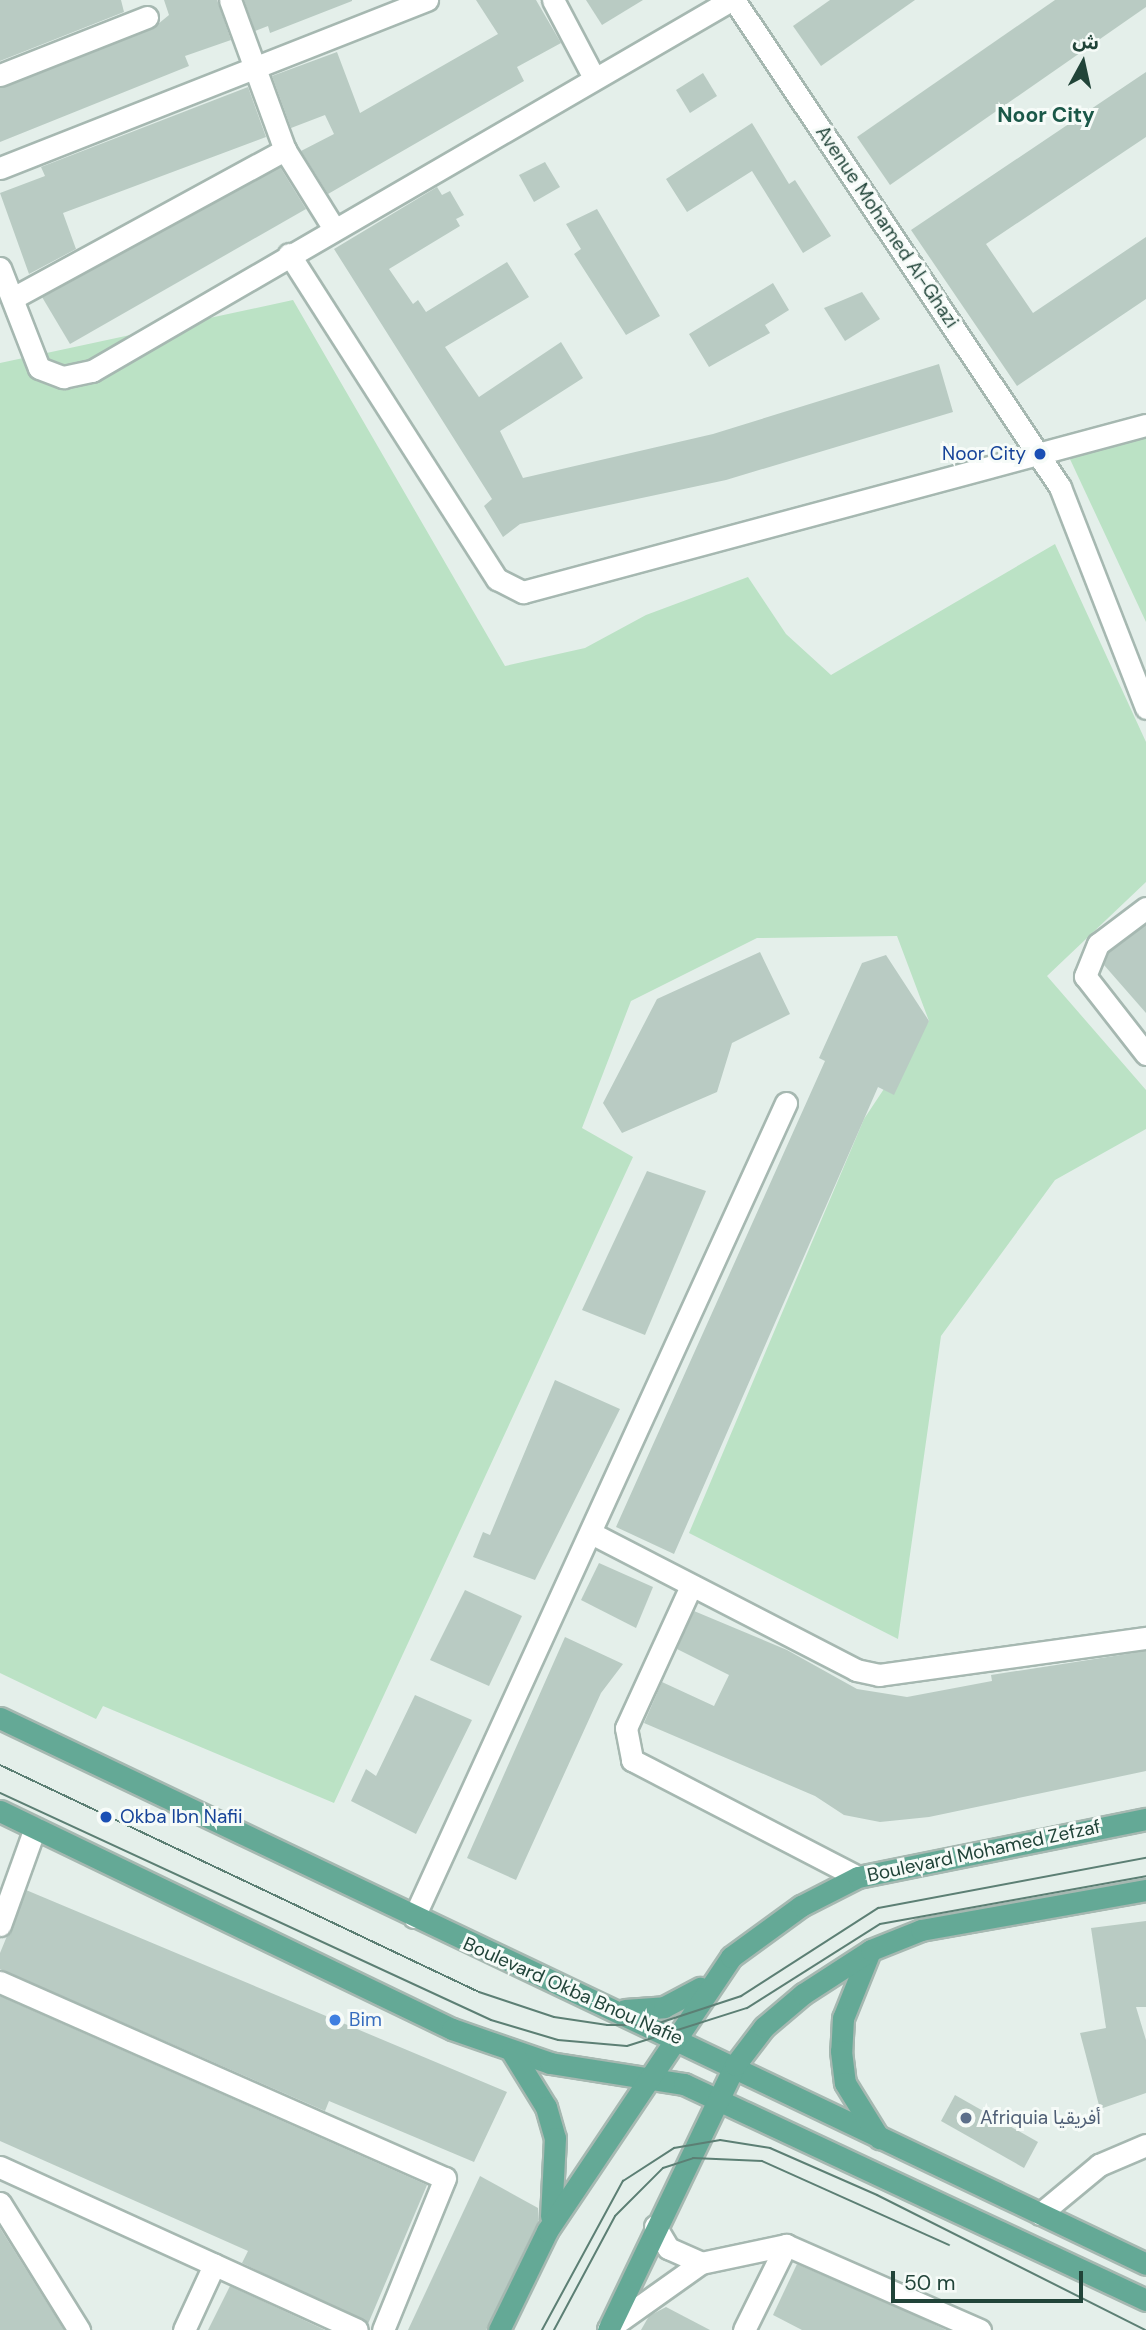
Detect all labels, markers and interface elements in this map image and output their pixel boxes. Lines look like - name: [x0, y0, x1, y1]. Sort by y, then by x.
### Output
- north arrow: [1048, 28, 1118, 98]
- text: ش: [1071, 28, 1101, 56]
- district label: Noor City: [997, 102, 1095, 128]
- street label: Avenue Mohamed Al-Ghazi: [811, 122, 963, 332]
- place label: Noor City: [942, 443, 1026, 465]
- marker: Noor City: [1032, 446, 1048, 462]
- place label: Okba Ibn Nafii: [120, 1806, 243, 1828]
- marker: Okba Ibn Nafii: [98, 1809, 114, 1825]
- street label: Boulevard Mohamed Zefzaf: [865, 1815, 1103, 1887]
- street label: Boulevard Okba Bnou Nafie: [460, 1932, 686, 2050]
- place label: Bim: [349, 2009, 382, 2031]
- marker: Bim: [327, 2012, 343, 2028]
- place label: Afriquia أفريقيا: [980, 2107, 1101, 2129]
- marker: Afriquia أفريقيا: [958, 2110, 974, 2126]
- scale bar: [894, 2256, 1086, 2300]
- text: 50 m: [904, 2269, 955, 2297]

